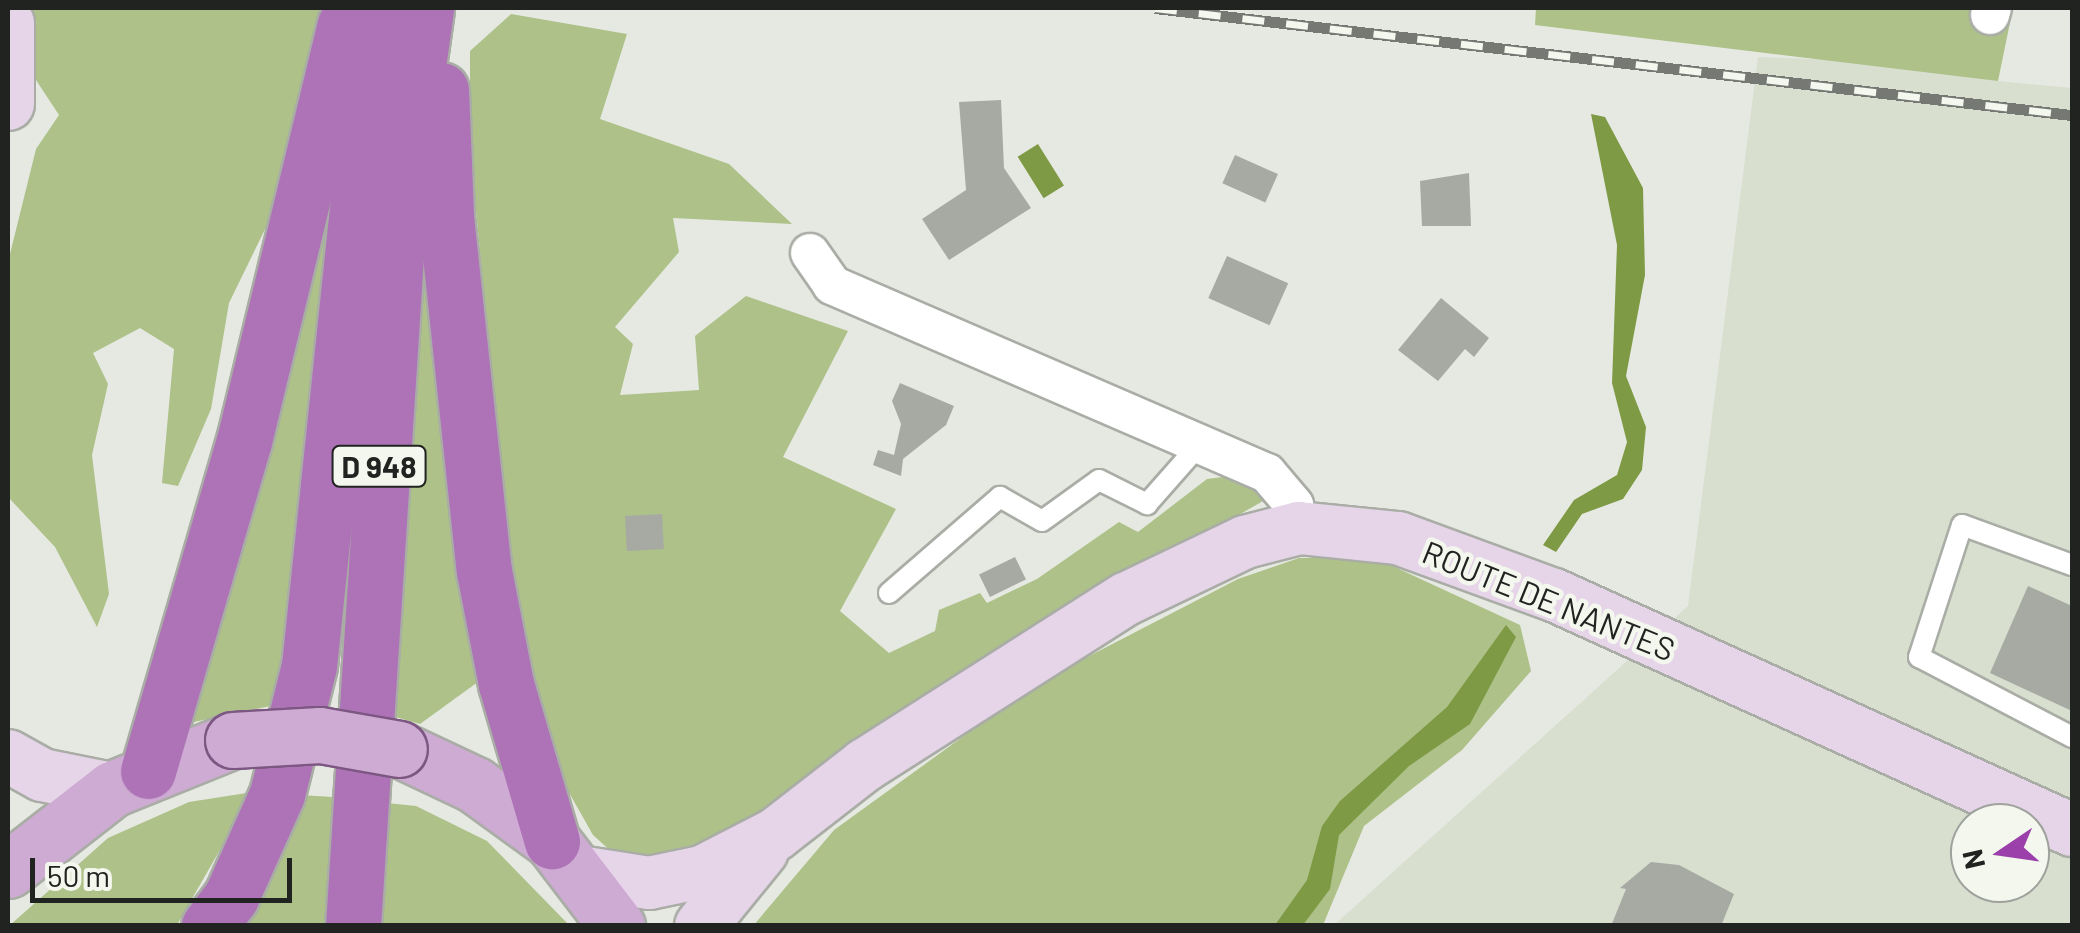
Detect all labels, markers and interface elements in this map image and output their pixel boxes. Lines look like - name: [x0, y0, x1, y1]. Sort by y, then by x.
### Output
- road number: D 948: [332, 441, 426, 491]
- street label: ROUTE DE NANTES: [1417, 532, 1681, 668]
- north arrow: [1950, 803, 2050, 903]
- scale bar: [35, 838, 298, 900]
- text: N: [1954, 846, 1991, 872]
- text: 50 m: [47, 857, 110, 893]

